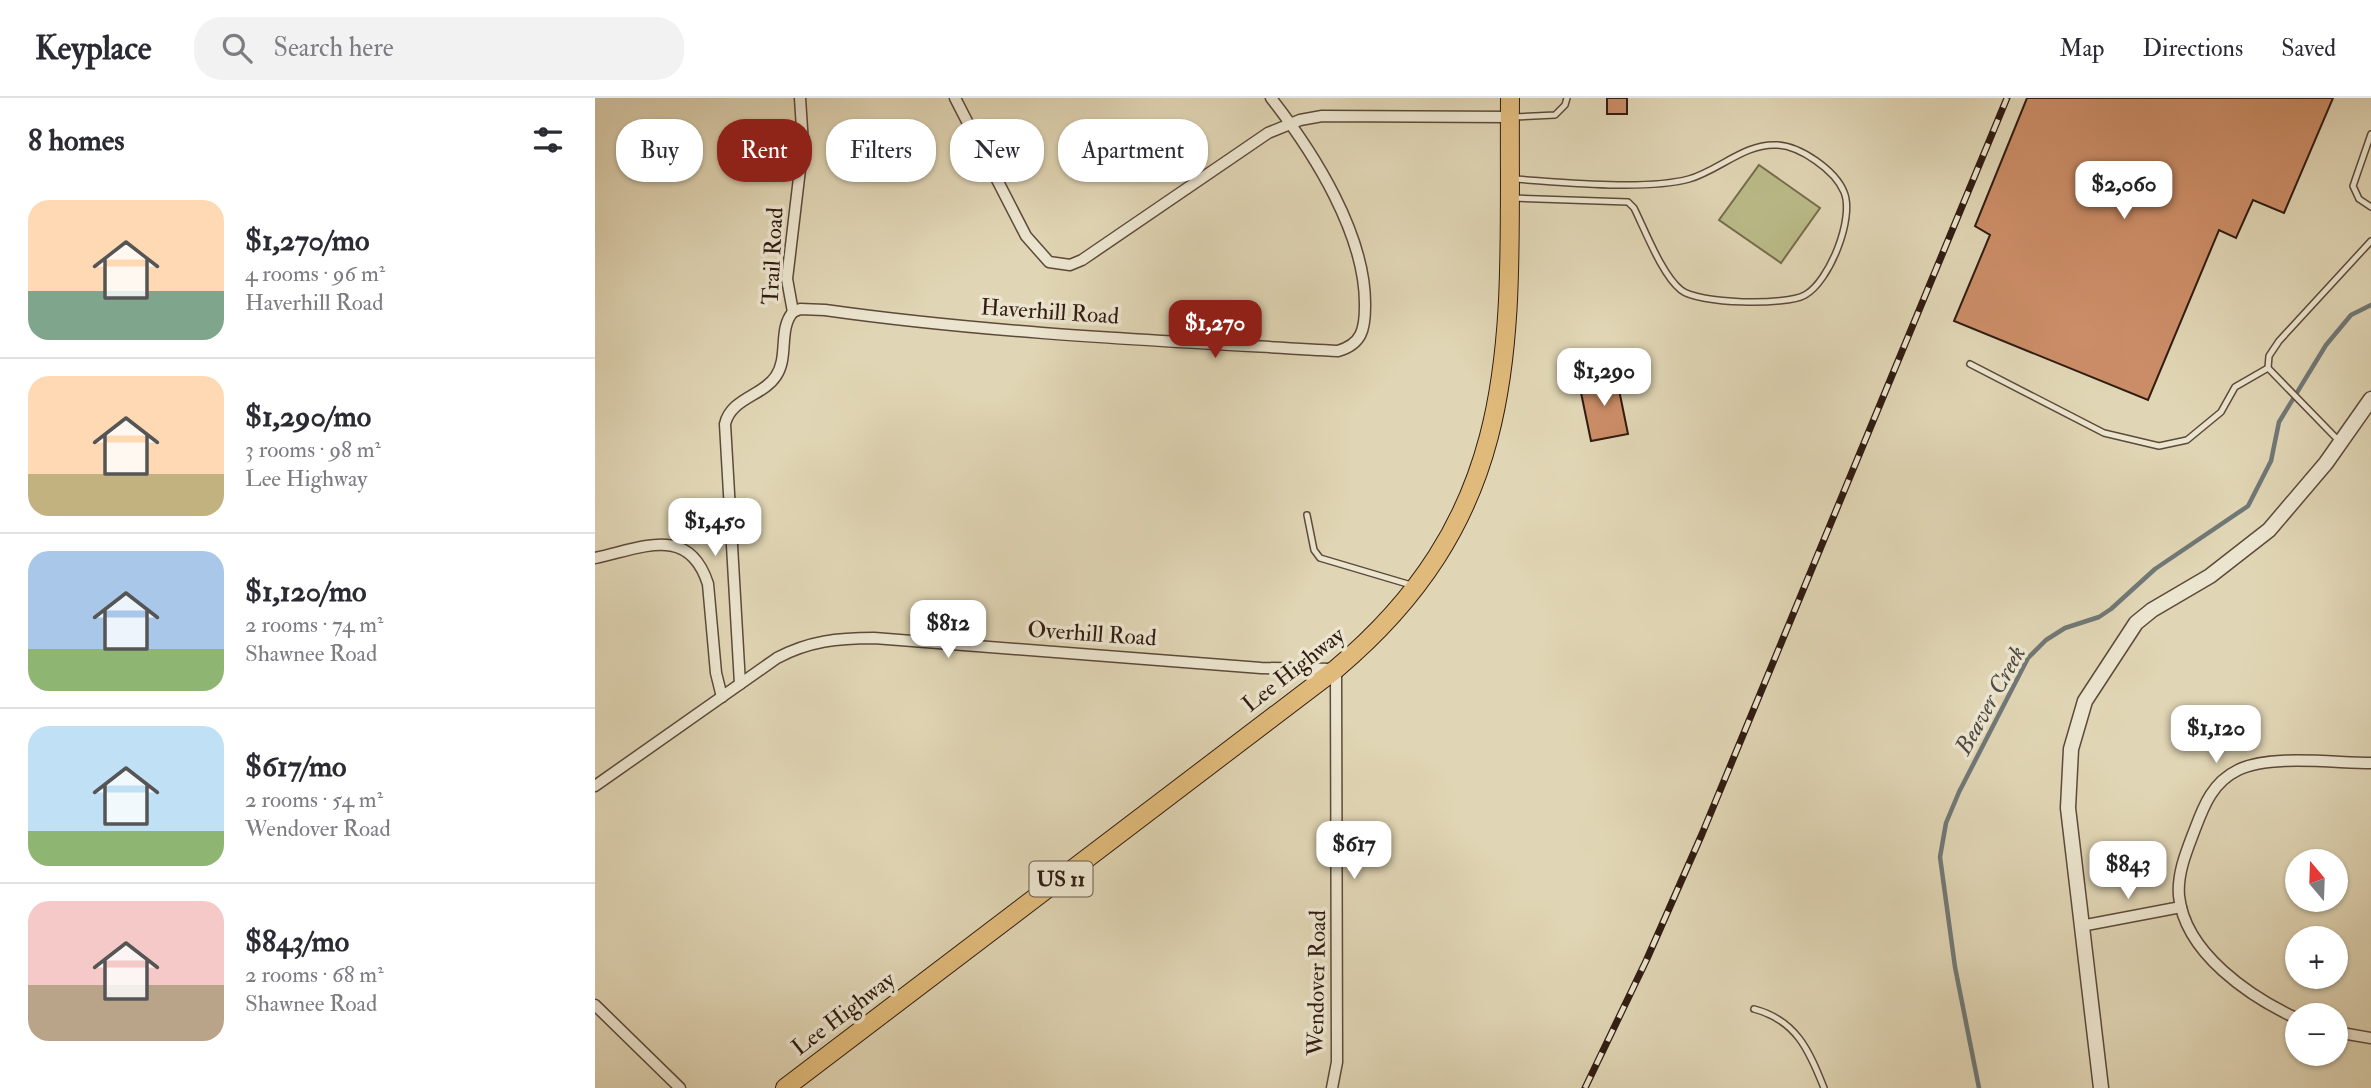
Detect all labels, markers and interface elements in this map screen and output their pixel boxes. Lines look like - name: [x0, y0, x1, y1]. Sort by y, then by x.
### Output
- search box: [194, 17, 684, 80]
- text: Keyplace: [35, 28, 152, 69]
- icon: search: [218, 29, 256, 67]
- text: Search here: [274, 32, 394, 64]
- text: Map: [2059, 33, 2104, 64]
- text: Directions: [2142, 33, 2243, 64]
- text: Saved: [2281, 33, 2336, 64]
- chip: Buy: [616, 119, 703, 182]
- chip: Rent: [717, 119, 812, 182]
- chip: Filters: [826, 119, 936, 182]
- chip: New: [950, 119, 1044, 182]
- chip: Apartment: [1058, 119, 1208, 182]
- icon: filters: [529, 121, 567, 159]
- text: 8 homes: [28, 122, 125, 159]
- pin: $2,060: [2067, 162, 2181, 221]
- text: $2,060: [2091, 169, 2157, 198]
- street label: Trail Road: [755, 207, 790, 305]
- text: $1,270/mo: [245, 222, 369, 259]
- icon: home: [84, 228, 168, 312]
- text: 4 rooms · 96 m²: [245, 259, 385, 288]
- text: Haverhill Road: [245, 288, 384, 317]
- street label: Haverhill Road: [980, 292, 1120, 331]
- pin: $1,270: [1158, 300, 1272, 360]
- text: $1,270: [1185, 308, 1245, 337]
- pin: $1,290: [1547, 348, 1661, 408]
- text: $1,290: [1573, 356, 1635, 385]
- text: $1,290/mo: [245, 398, 371, 435]
- icon: home: [84, 404, 168, 488]
- text: 3 rooms · 98 m²: [245, 435, 381, 464]
- text: Lee Highway: [245, 464, 367, 493]
- pin: $1,450: [658, 498, 772, 558]
- text: $1,450: [684, 506, 746, 535]
- text: $1,120/mo: [245, 573, 367, 610]
- icon: home: [84, 579, 168, 663]
- pin: $812: [907, 601, 989, 660]
- text: $812: [926, 608, 970, 637]
- text: 2 rooms · 74 m²: [245, 610, 384, 639]
- street label: Overhill Road: [1026, 615, 1158, 652]
- street label: Lee Highway: [1236, 620, 1351, 718]
- text: Shawnee Road: [245, 639, 377, 668]
- water label: Beaver Creek: [1947, 640, 2033, 761]
- pin: $1,120: [2159, 706, 2273, 765]
- text: $1,120: [2187, 713, 2245, 742]
- text: $617/mo: [245, 748, 347, 785]
- icon: home: [84, 754, 168, 838]
- text: 2 rooms · 54 m²: [245, 785, 383, 814]
- text: Wendover Road: [245, 814, 391, 843]
- pin: $617: [1313, 822, 1395, 881]
- text: $617: [1332, 829, 1376, 858]
- pin: $843: [2087, 842, 2169, 901]
- text: $843: [2105, 849, 2151, 878]
- north arrow: [2285, 849, 2349, 912]
- map controls: [2285, 849, 2348, 1066]
- road number: US 11: [1029, 862, 1093, 896]
- street label: Wendover Road: [1301, 910, 1332, 1057]
- text: $843/mo: [245, 923, 349, 960]
- button: +: [2285, 926, 2348, 989]
- icon: home: [84, 929, 168, 1013]
- text: 2 rooms · 68 m²: [245, 960, 384, 989]
- street label: Lee Highway: [786, 965, 902, 1062]
- text: Shawnee Road: [245, 989, 377, 1018]
- button: −: [2285, 1003, 2348, 1066]

